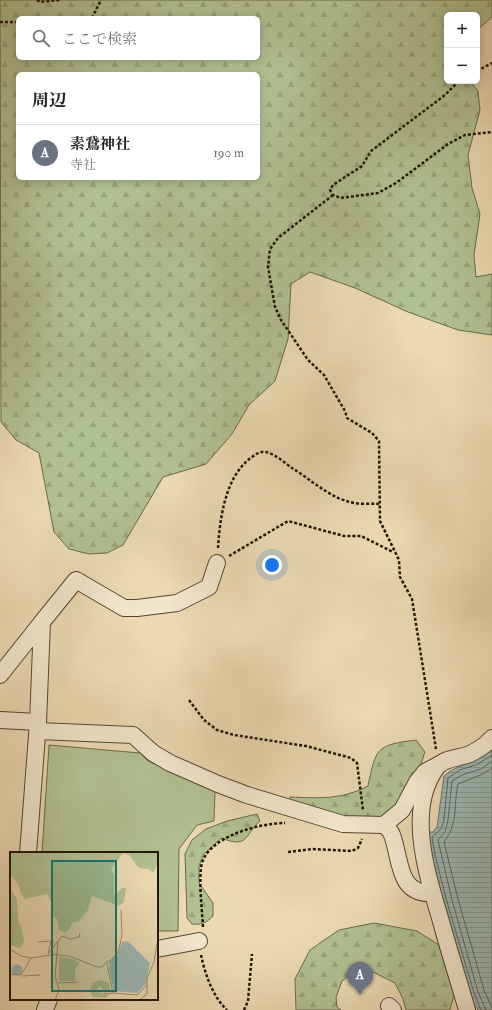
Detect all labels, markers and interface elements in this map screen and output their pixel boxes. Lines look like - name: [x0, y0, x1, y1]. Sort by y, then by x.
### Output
- map controls: [444, 12, 480, 84]
- button: +: [444, 12, 480, 48]
- search box: [16, 16, 260, 60]
- icon: search: [30, 27, 52, 49]
- text: ここで検索: [62, 30, 137, 49]
- button: −: [444, 48, 480, 84]
- text: 周辺: [32, 90, 66, 111]
- text: 素鵞神社: [70, 135, 130, 154]
- text: A: [41, 145, 49, 161]
- text: 190 m: [213, 145, 244, 161]
- text: 寺社: [70, 157, 96, 173]
- your location: [262, 555, 282, 575]
- inset map: [10, 852, 158, 1000]
- pin: A: [347, 962, 373, 995]

